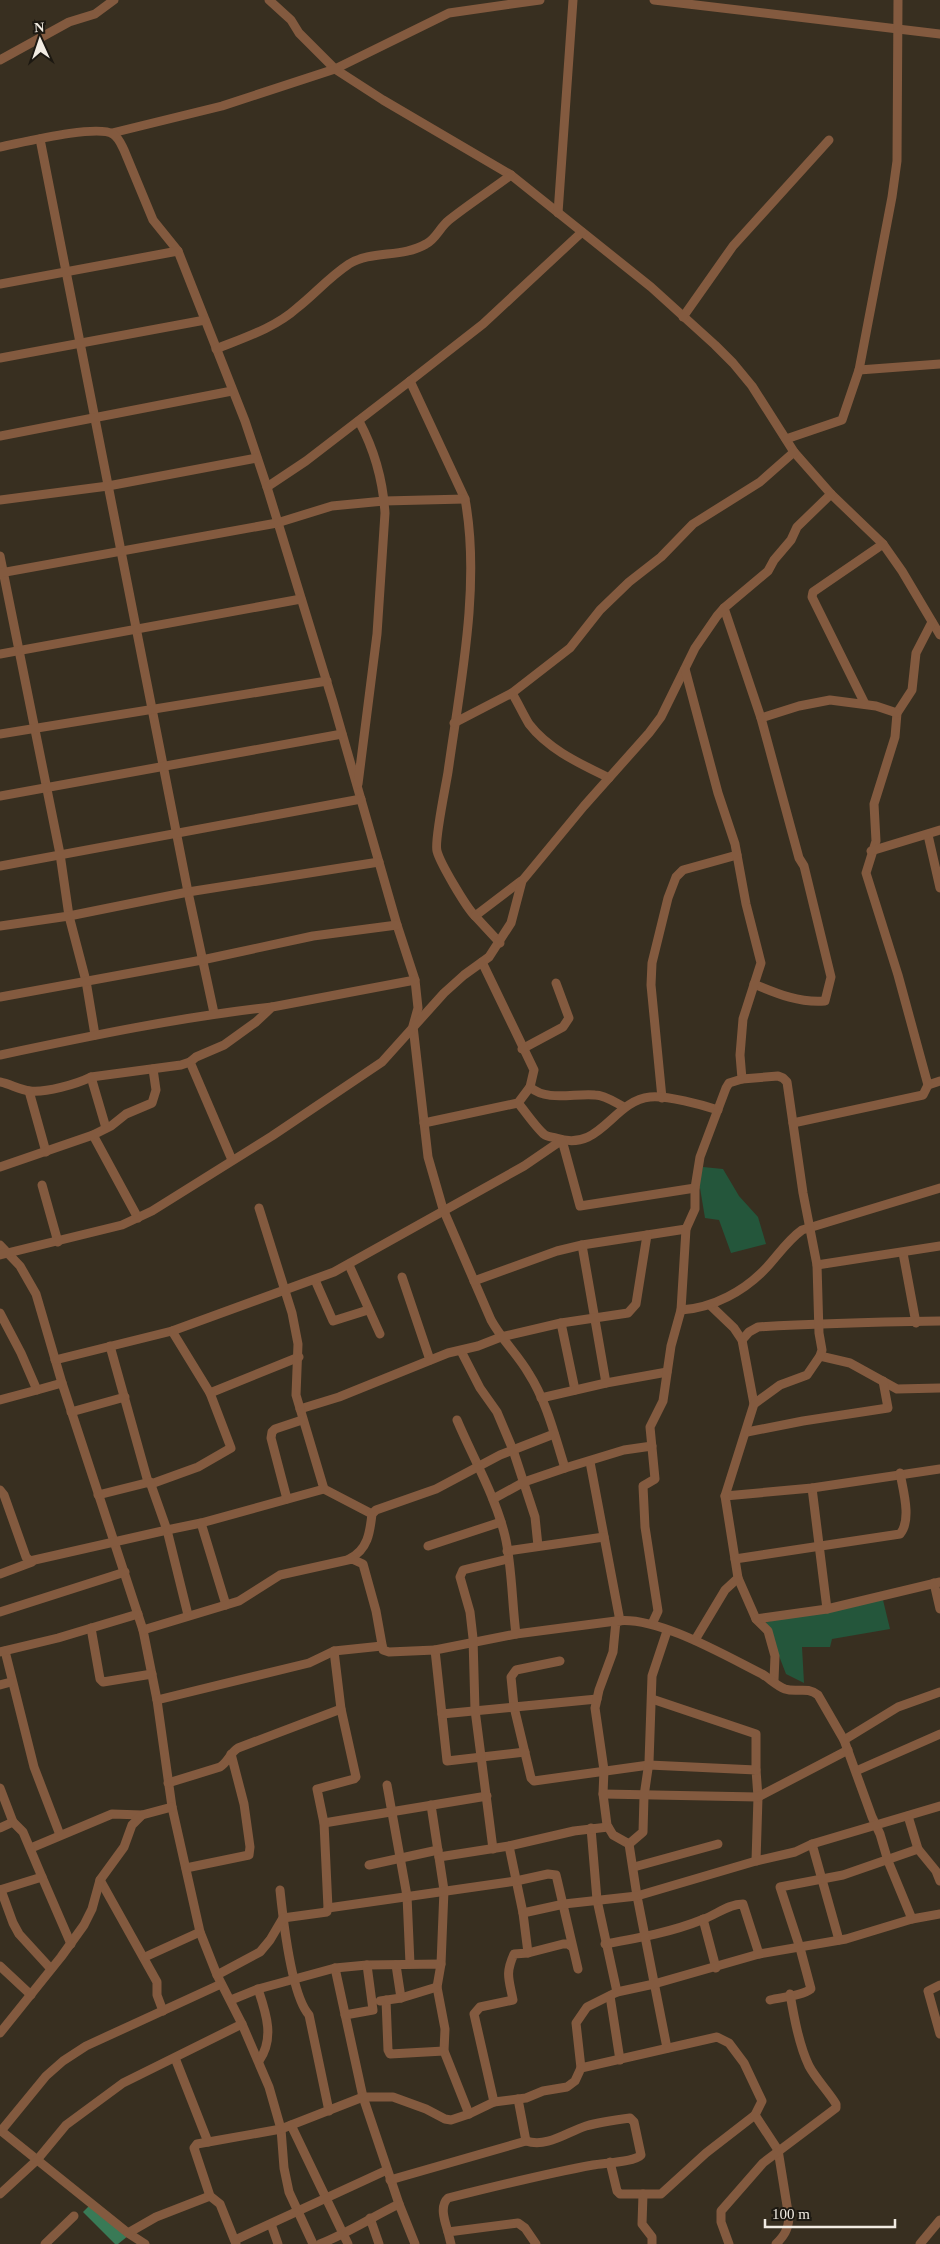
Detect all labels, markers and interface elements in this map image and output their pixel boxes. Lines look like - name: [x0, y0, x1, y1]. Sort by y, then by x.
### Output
- north arrow: [15, 15, 65, 65]
- text: N: [34, 20, 45, 35]
- scale bar: [765, 2196, 895, 2228]
- text: 100 m: [772, 2206, 810, 2222]

